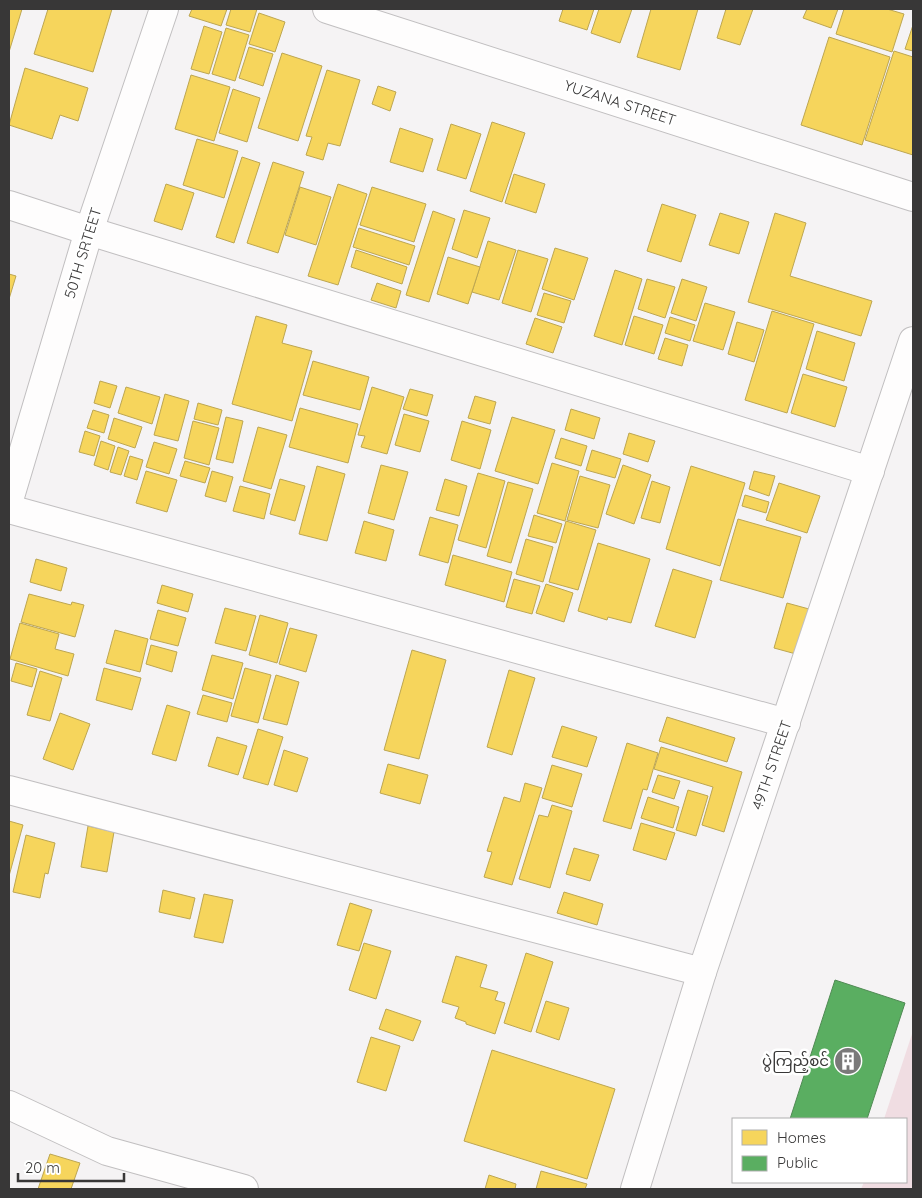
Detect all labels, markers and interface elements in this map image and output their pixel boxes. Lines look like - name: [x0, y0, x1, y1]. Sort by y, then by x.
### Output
- street label: YUZANA STREET: [562, 75, 679, 130]
- street label: 50TH SRTEET: [60, 205, 105, 301]
- street label: 49TH STREET: [747, 718, 796, 812]
- building icon: ပွဲကြည့်စင်: [833, 1046, 863, 1076]
- place label: ပွဲကြည့်စင်: [762, 1051, 829, 1073]
- legend: [732, 1118, 907, 1183]
- text: Homes: [777, 1128, 826, 1147]
- scale bar: [18, 1150, 124, 1182]
- text: Public: [777, 1153, 818, 1172]
- text: 20 m: [25, 1158, 60, 1177]

